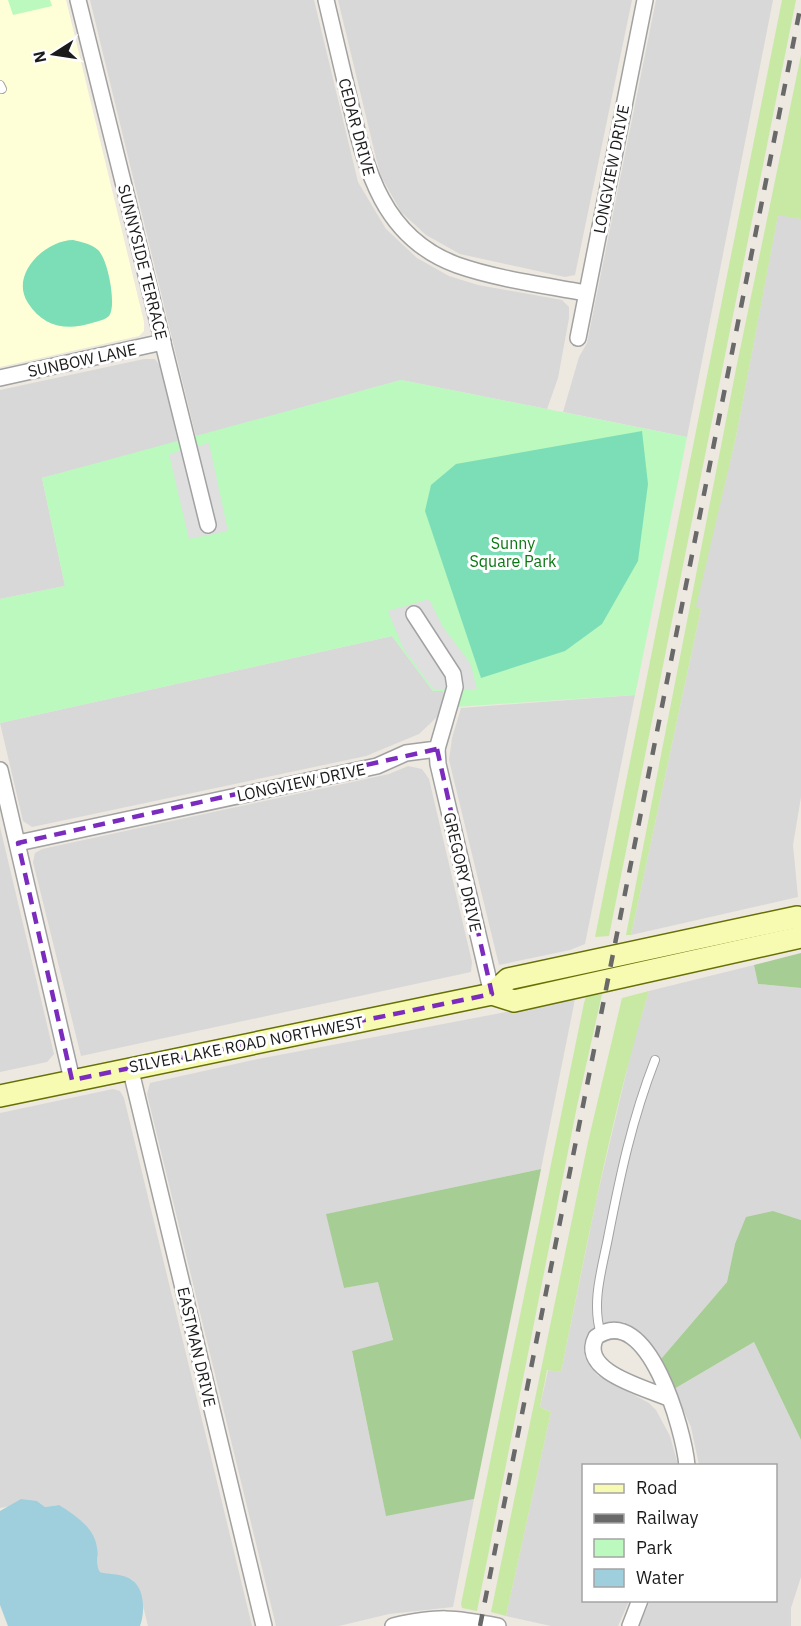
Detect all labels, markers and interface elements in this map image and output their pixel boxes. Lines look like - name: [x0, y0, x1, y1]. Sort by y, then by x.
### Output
- north arrow: [24, 24, 84, 84]
- text: N: [28, 49, 50, 65]
- street label: CEDAR DRIVE: [334, 76, 380, 178]
- street label: LONGVIEW DRIVE: [589, 103, 633, 235]
- street label: SUNNYSIDE TERRACE: [114, 182, 172, 342]
- street label: SUNBOW LANE: [26, 339, 138, 381]
- park label: Sunny Square Park: [470, 533, 557, 571]
- street label: LONGVIEW DRIVE: [235, 759, 367, 805]
- street label: GREGORY DRIVE: [439, 810, 487, 934]
- street label: SILVER LAKE ROAD NORTHWEST: [127, 1011, 365, 1077]
- street label: EASTMAN DRIVE: [173, 1285, 221, 1409]
- legend: [582, 1464, 777, 1602]
- text: Road: [636, 1476, 677, 1499]
- text: Railway: [636, 1506, 698, 1529]
- text: Park: [636, 1536, 673, 1559]
- text: Water: [636, 1566, 685, 1589]

